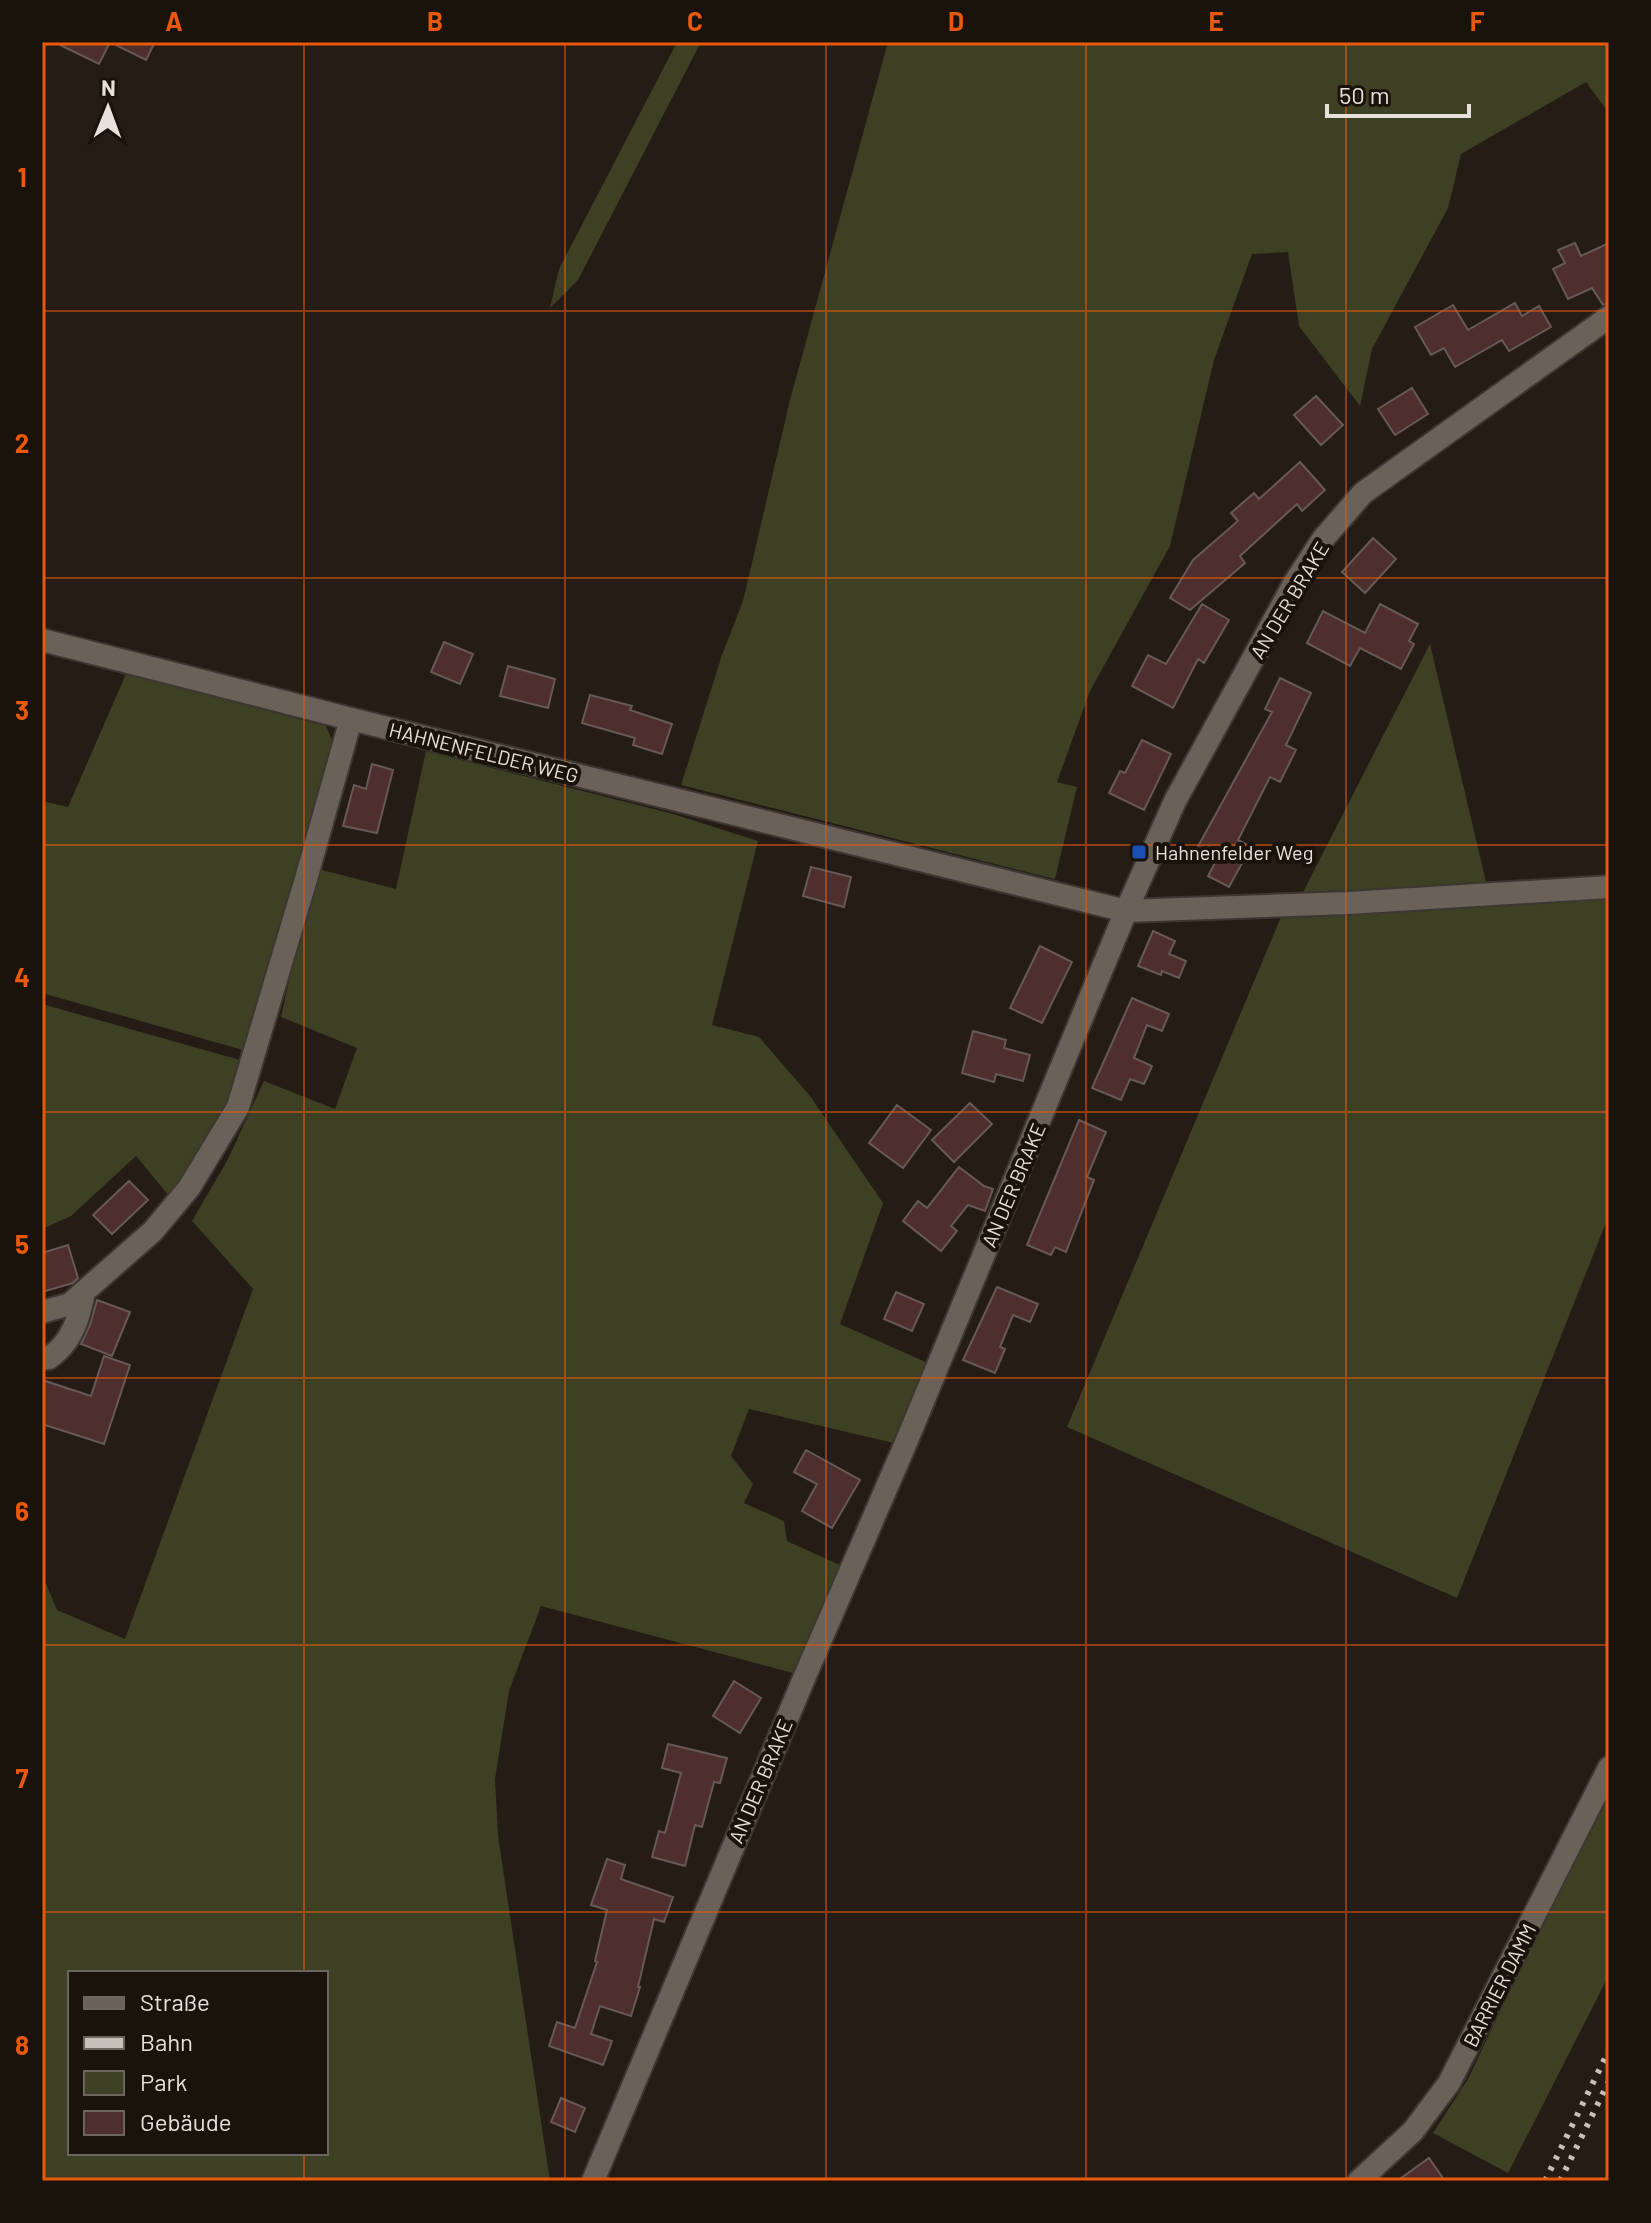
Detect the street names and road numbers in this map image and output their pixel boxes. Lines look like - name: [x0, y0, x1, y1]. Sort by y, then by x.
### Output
- street label: AN DER BRAKE: [1245, 537, 1333, 663]
- street label: HAHNENFELDER WEG: [387, 717, 581, 787]
- street label: AN DER BRAKE: [976, 1119, 1050, 1251]
- street label: AN DER BRAKE: [723, 1715, 797, 1847]
- street label: BARRIER DAMM: [1458, 1919, 1540, 2051]

